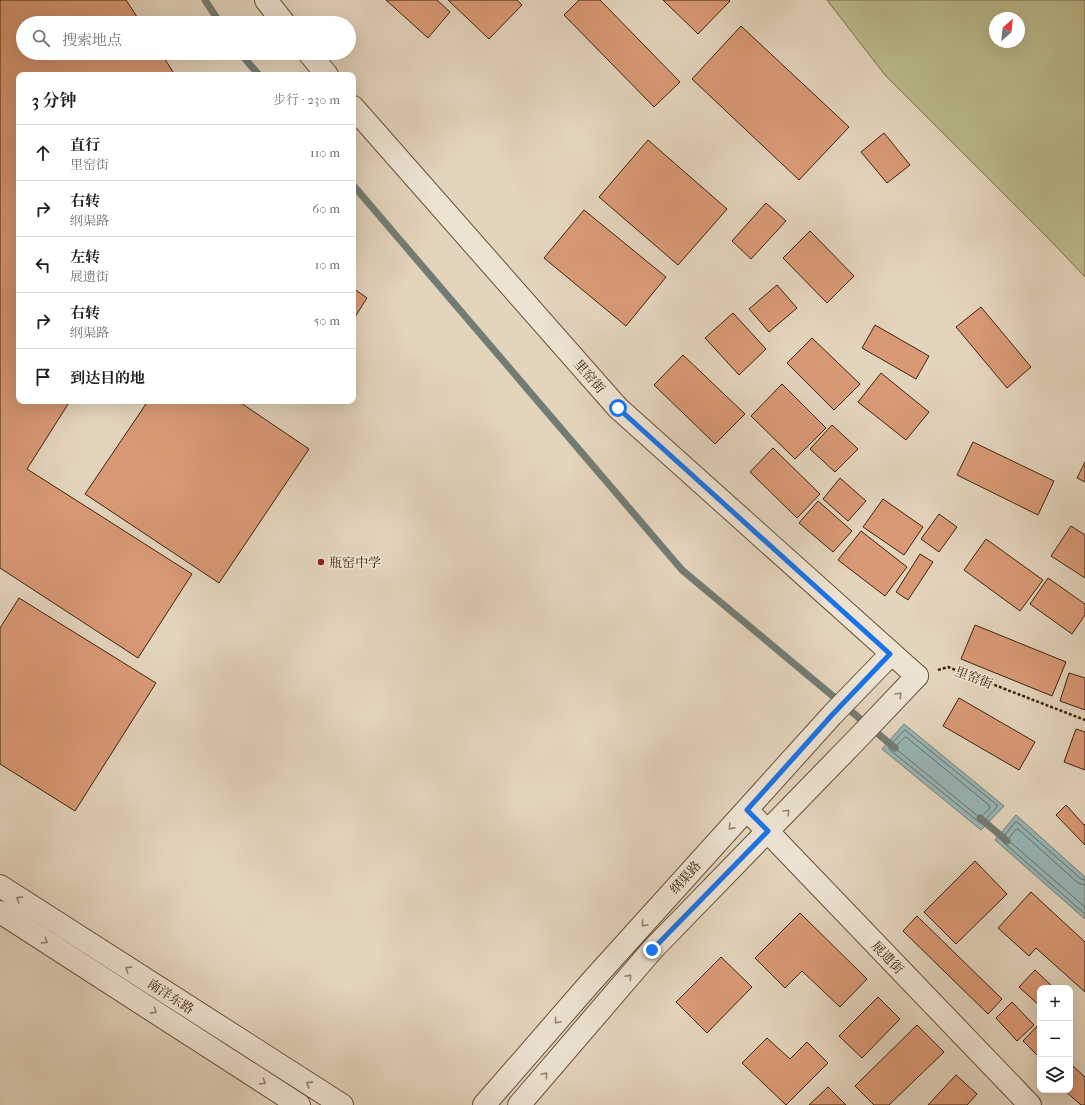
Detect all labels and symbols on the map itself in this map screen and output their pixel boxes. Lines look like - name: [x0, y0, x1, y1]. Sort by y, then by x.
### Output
- north arrow: [989, 12, 1025, 48]
- street label: 里窑街: [571, 357, 608, 396]
- route start: [609, 399, 627, 417]
- place label: 瓶窑中学: [329, 555, 381, 570]
- marker: 瓶窑中学: [316, 557, 326, 567]
- street label: 里窑街: [953, 663, 995, 691]
- one-way arrow: [894, 692, 902, 700]
- one-way arrow: [782, 809, 790, 817]
- one-way arrow: [728, 822, 736, 830]
- street label: 纲渠路: [667, 858, 704, 897]
- one-way arrow: [16, 896, 23, 903]
- one-way arrow: [641, 919, 648, 926]
- one-way arrow: [40, 936, 47, 943]
- street label: 展遗街: [869, 938, 907, 977]
- route end: [643, 941, 661, 959]
- one-way arrow: [126, 966, 133, 973]
- one-way arrow: [625, 974, 632, 981]
- street label: 南洋东路: [145, 976, 197, 1017]
- one-way arrow: [150, 1007, 157, 1014]
- one-way arrow: [555, 1016, 562, 1023]
- one-way arrow: [540, 1073, 547, 1080]
- one-way arrow: [259, 1077, 266, 1085]
- one-way arrow: [306, 1081, 313, 1089]

